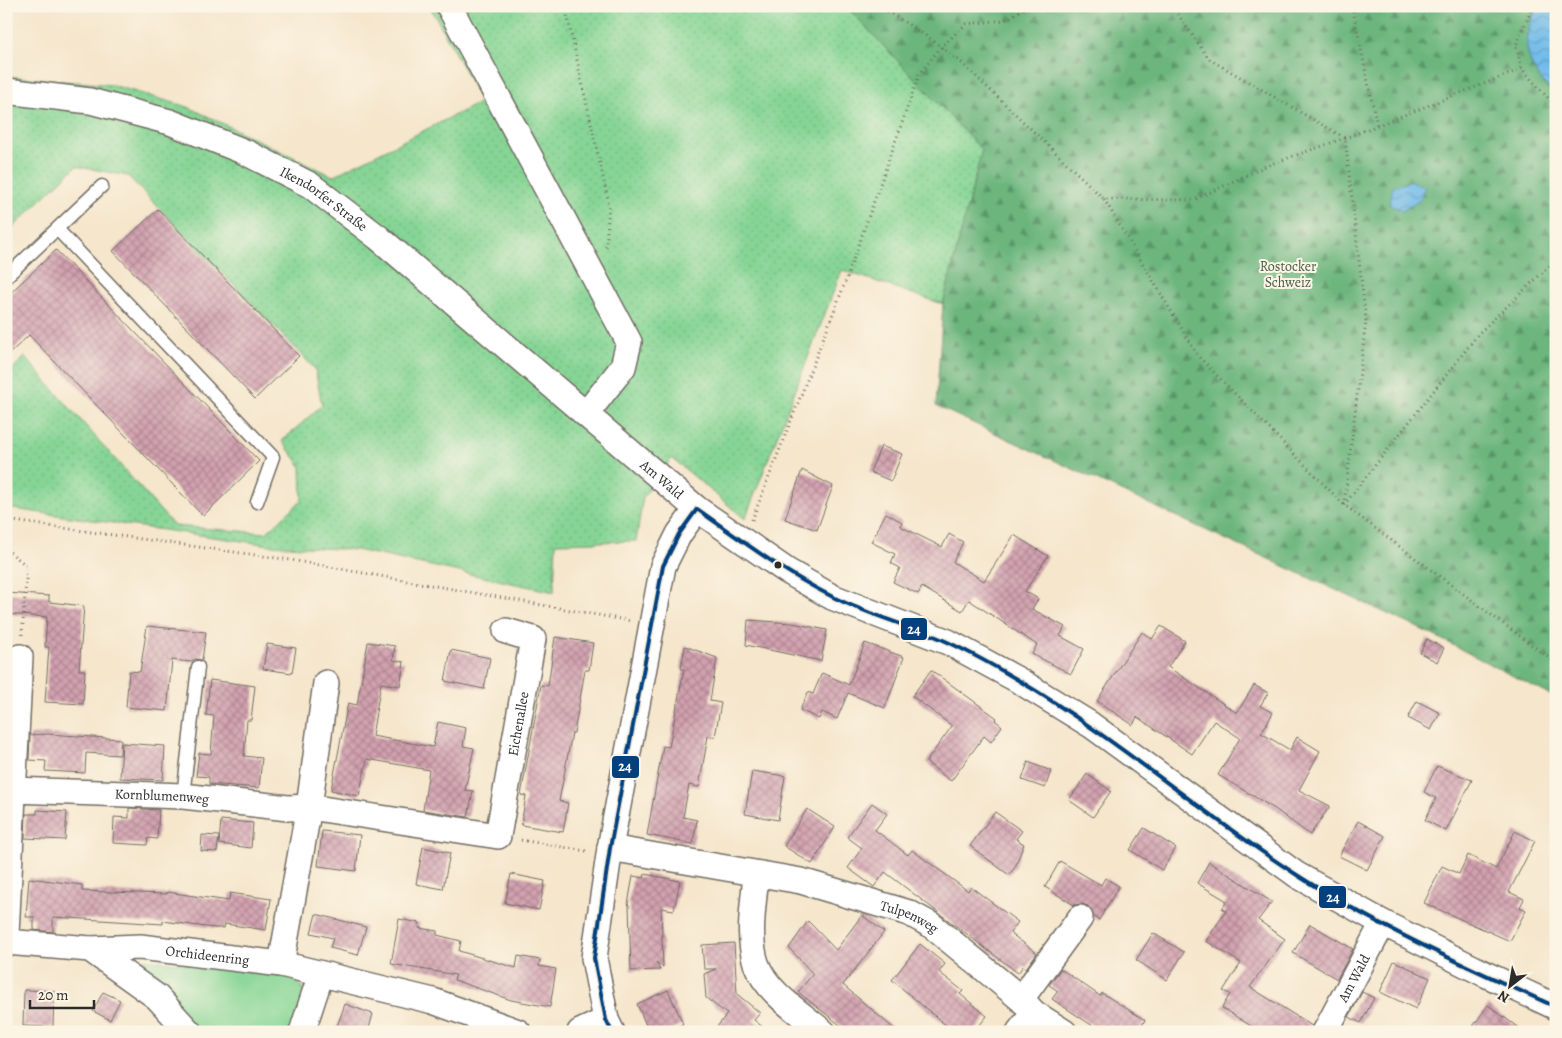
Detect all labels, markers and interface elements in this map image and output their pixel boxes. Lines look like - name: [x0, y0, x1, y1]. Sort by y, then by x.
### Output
- street label: Ikendorfer Straße: [277, 162, 371, 236]
- park label: Rostocker Schweiz: [1260, 257, 1317, 292]
- street label: Am Wald: [635, 455, 688, 504]
- unlabelled marker: [773, 560, 783, 570]
- line badge: 24: [900, 617, 928, 641]
- text: 24: [907, 620, 921, 639]
- street label: Eichenallee: [503, 690, 533, 758]
- line badge: 24: [611, 755, 640, 779]
- text: 24: [618, 757, 632, 776]
- street label: Kornblumenweg: [114, 785, 210, 809]
- line badge: 24: [1318, 885, 1347, 909]
- text: 24: [1326, 888, 1340, 907]
- street label: Tulpenweg: [878, 896, 943, 938]
- street label: Orchideenring: [165, 941, 250, 970]
- street label: Am Wald: [1333, 951, 1375, 1007]
- north arrow: [1484, 960, 1534, 1010]
- scale bar: [30, 978, 94, 1010]
- text: 20 m: [38, 985, 69, 1005]
- text: N: [1494, 986, 1513, 1007]

